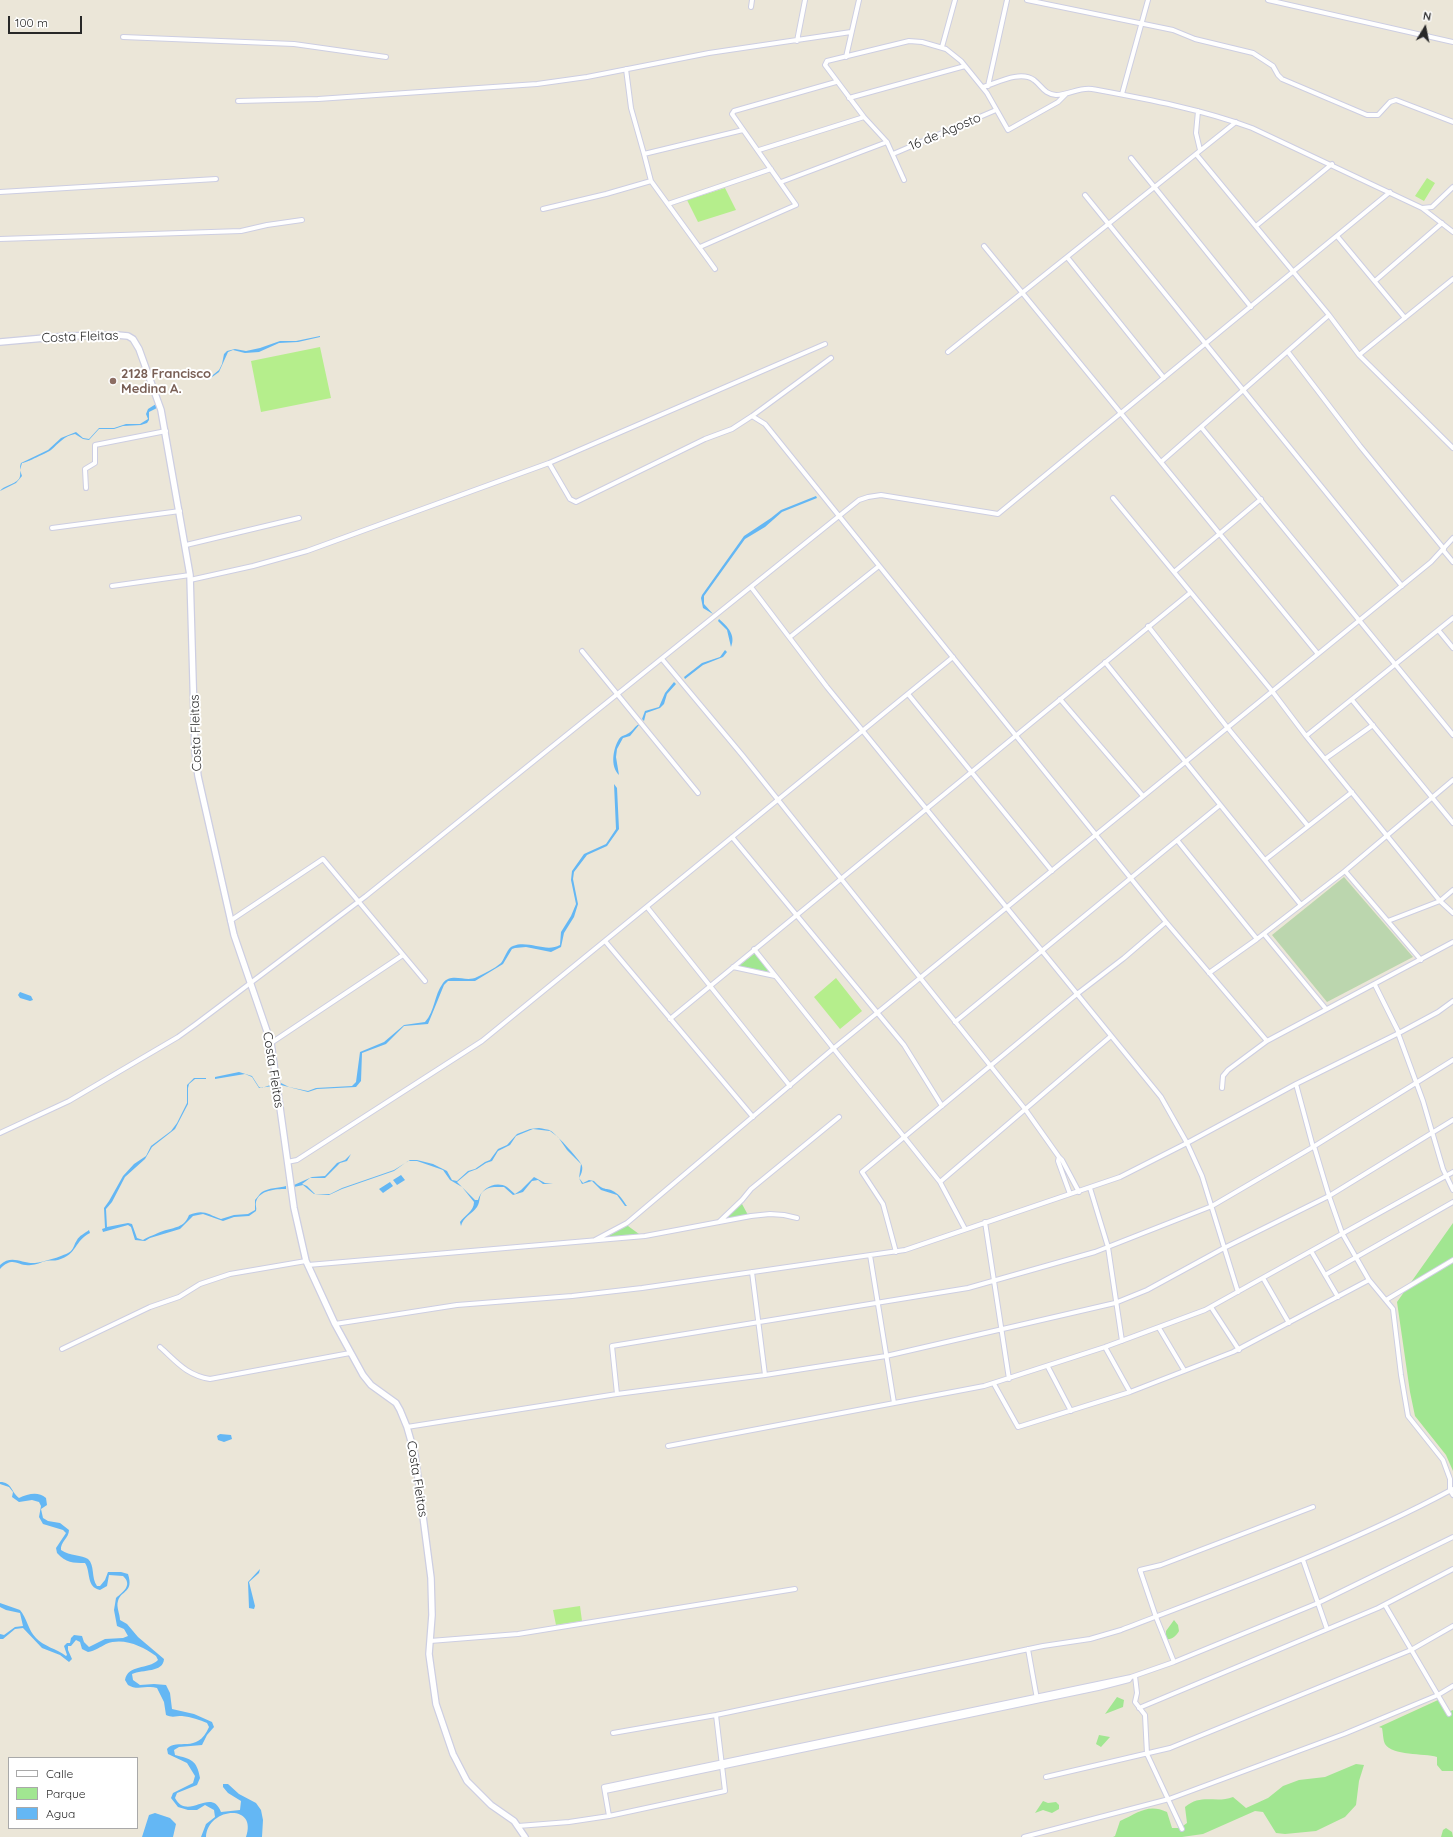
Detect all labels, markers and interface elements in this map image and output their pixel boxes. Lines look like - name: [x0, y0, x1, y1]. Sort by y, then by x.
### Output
- scale bar: [10, 8, 84, 34]
- north arrow: [1405, 8, 1445, 48]
- text: N: [1422, 9, 1432, 24]
- text: 100 m: [15, 15, 48, 30]
- street label: 16 de Agosto: [907, 110, 983, 154]
- street label: Costa Fleitas: [41, 328, 119, 346]
- place label: 2128 Francisco Medina A.: [121, 366, 211, 397]
- marker: 2128 Francisco Medina A.: [108, 376, 118, 386]
- street label: Costa Fleitas: [187, 694, 205, 772]
- street label: Costa Fleitas: [259, 1031, 287, 1109]
- street label: Costa Fleitas: [403, 1440, 431, 1518]
- legend: [8, 1757, 138, 1829]
- text: Calle: [46, 1766, 73, 1781]
- text: Parque: [46, 1786, 86, 1801]
- text: Agua: [46, 1806, 75, 1821]

